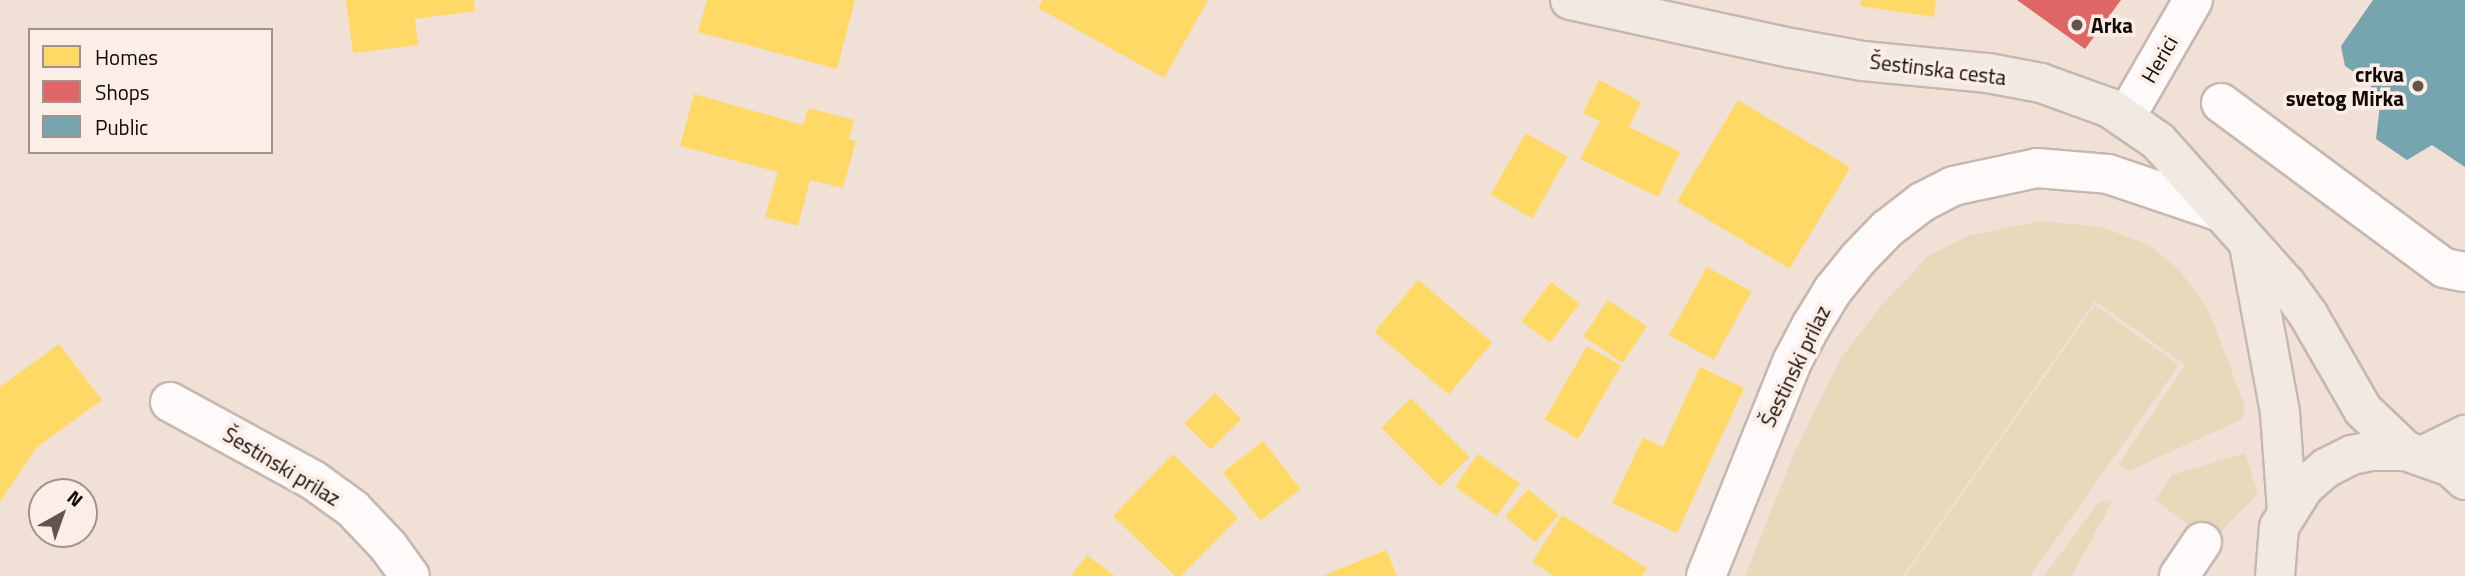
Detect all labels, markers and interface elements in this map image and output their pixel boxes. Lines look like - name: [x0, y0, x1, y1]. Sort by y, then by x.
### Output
- place label: Arka: [2091, 12, 2133, 38]
- marker: Arka: [2069, 17, 2085, 33]
- legend: [28, 28, 273, 154]
- street label: Herici: [2136, 31, 2182, 87]
- text: Homes: [95, 41, 158, 73]
- street label: Šestinska cesta: [1868, 48, 2008, 90]
- place label: crkva svetog Mirka: [2286, 61, 2404, 111]
- text: Shops: [95, 76, 150, 108]
- marker: crkva svetog Mirka: [2410, 78, 2426, 94]
- text: Public: [95, 111, 148, 143]
- street label: Šestinski prilaz: [1755, 301, 1835, 431]
- street label: Šestinski prilaz: [219, 421, 345, 511]
- north arrow: [28, 478, 98, 548]
- text: N: [61, 483, 90, 513]

